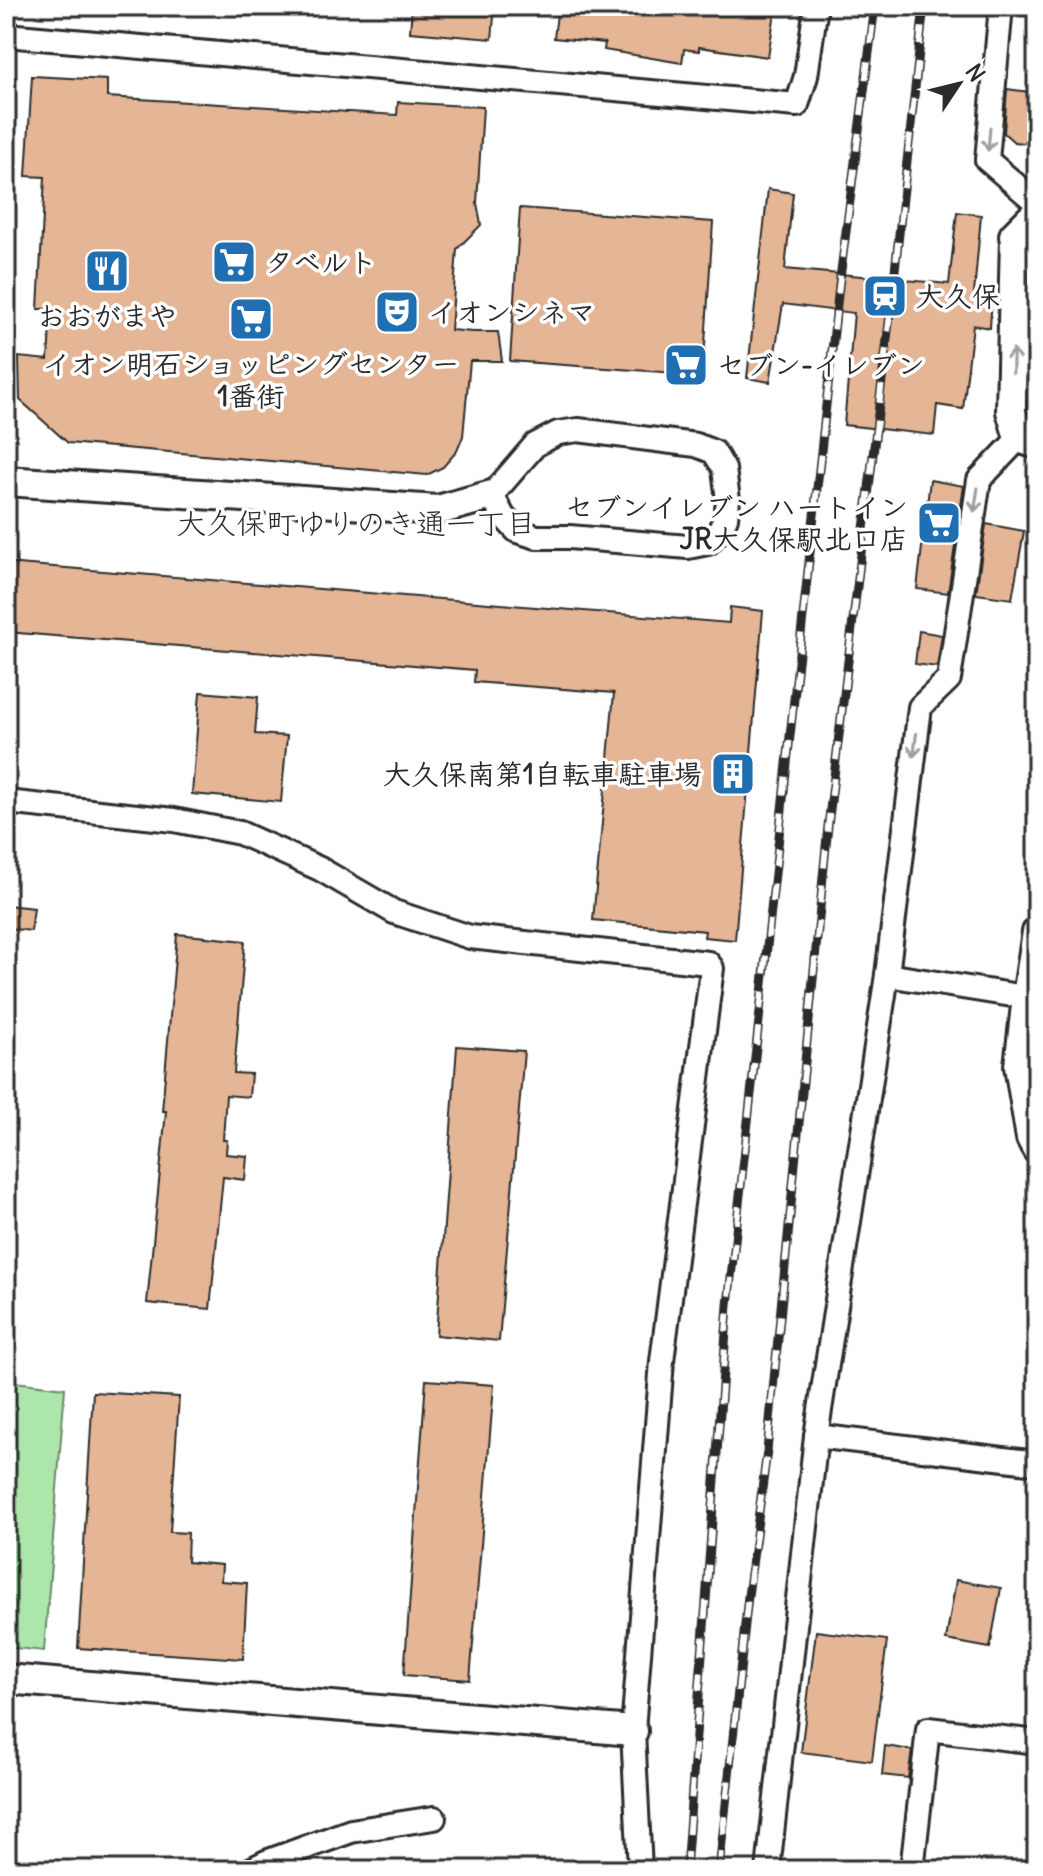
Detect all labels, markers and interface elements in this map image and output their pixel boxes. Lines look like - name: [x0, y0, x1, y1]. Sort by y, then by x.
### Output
- north arrow: [919, 44, 999, 124]
- text: N: [960, 58, 991, 87]
- one-way arrow: [981, 125, 996, 152]
- supermarket icon: タベルト: [210, 238, 258, 286]
- place label: タベルト: [265, 244, 377, 280]
- restaurant icon: おおがまや: [83, 247, 131, 295]
- station icon: 大久保: [861, 272, 909, 320]
- place label: 大久保: [916, 278, 1000, 314]
- theatre icon: イオンシネマ: [373, 288, 421, 336]
- place label: イオンシネマ: [428, 294, 595, 330]
- supermarket icon: イオン明石ショッピングセンター 1番街: [227, 295, 275, 343]
- place label: おおがまや: [37, 298, 177, 334]
- supermarket icon: セブン-イレブン: [662, 341, 710, 389]
- place label: イオン明石ショッピングセンター 1番街: [42, 346, 460, 414]
- place label: セブン-イレブン: [717, 347, 925, 383]
- one-way arrow: [1005, 348, 1020, 375]
- one-way arrow: [968, 487, 983, 512]
- place label: セブンイレブン ハートイン JR大久保駅北口店: [565, 489, 908, 557]
- supermarket icon: セブンイレブン ハートイン JR大久保駅北口店: [915, 499, 963, 547]
- district label: 大久保町ゆりのき通一丁目: [176, 504, 536, 542]
- one-way arrow: [908, 731, 923, 758]
- building icon: 大久保南第1自転車駐車場: [709, 750, 757, 798]
- place label: 大久保南第1自転車駐車場: [383, 756, 702, 792]

